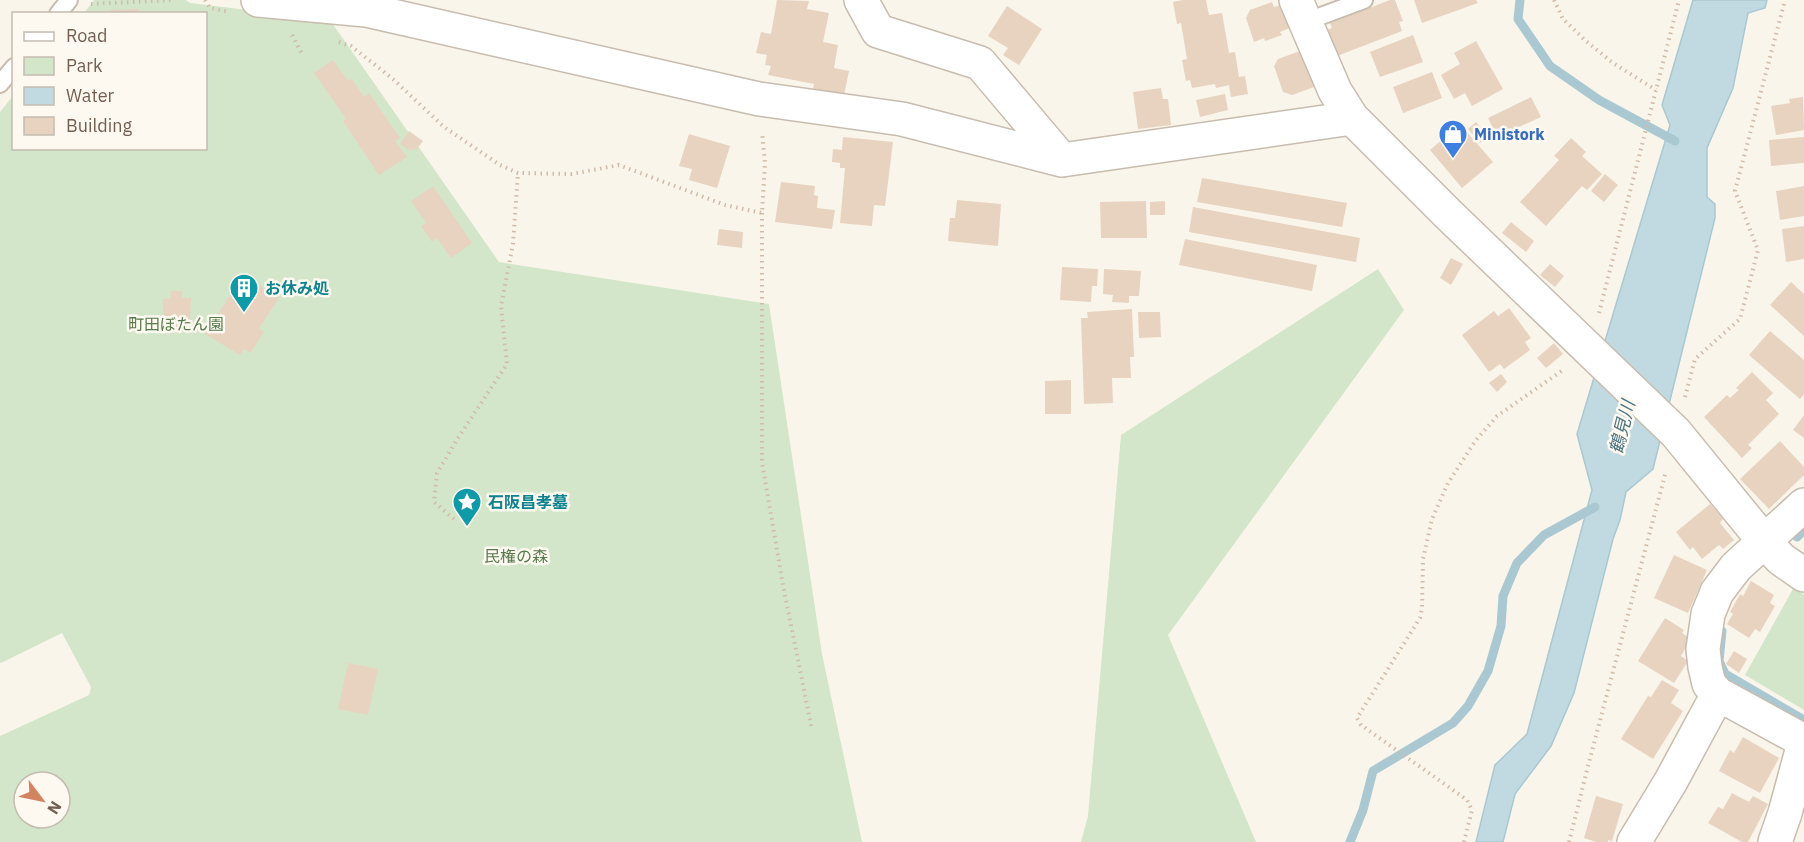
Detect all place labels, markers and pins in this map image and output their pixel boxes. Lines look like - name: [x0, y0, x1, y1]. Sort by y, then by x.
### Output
- shop icon: Ministork: [1437, 118, 1469, 160]
- place label: Ministork: [1474, 124, 1545, 144]
- building icon: お休み処: [228, 272, 260, 314]
- place label: お休み処: [265, 278, 329, 298]
- place icon: 石阪昌孝墓: [451, 486, 483, 528]
- place label: 石阪昌孝墓: [488, 492, 568, 512]

